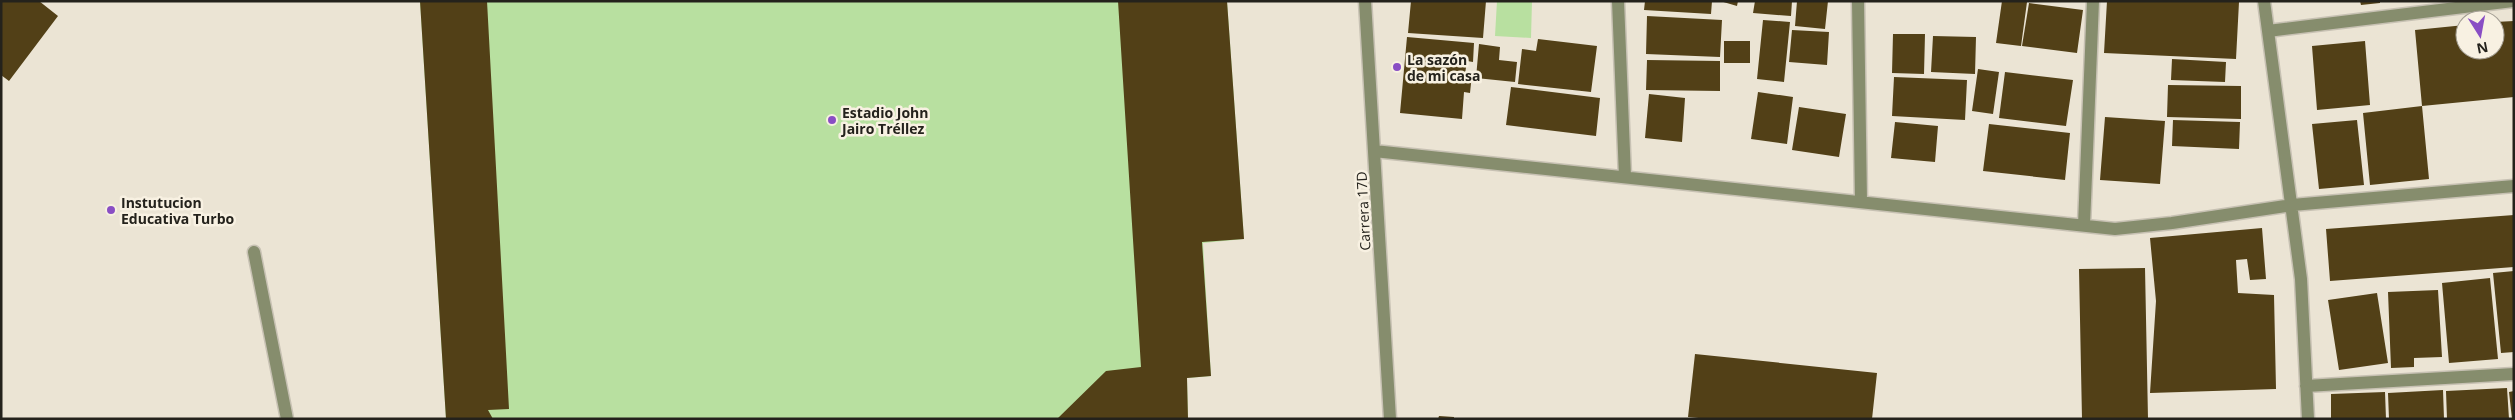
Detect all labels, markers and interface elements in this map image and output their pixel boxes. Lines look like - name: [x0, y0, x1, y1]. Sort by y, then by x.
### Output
- north arrow: [2455, 10, 2505, 60]
- text: N: [2475, 38, 2490, 59]
- place label: La sazón de mi casa: [1407, 50, 1481, 85]
- marker: La sazón de mi casa: [1391, 61, 1403, 73]
- place label: Estadio John Jairo Tréllez: [840, 103, 928, 138]
- marker: Estadio John Jairo Tréllez: [826, 114, 838, 126]
- street label: Carrera 17D: [1351, 171, 1375, 251]
- place label: Instutucion Educativa Turbo: [121, 193, 234, 228]
- marker: Instutucion Educativa Turbo: [105, 204, 117, 216]

